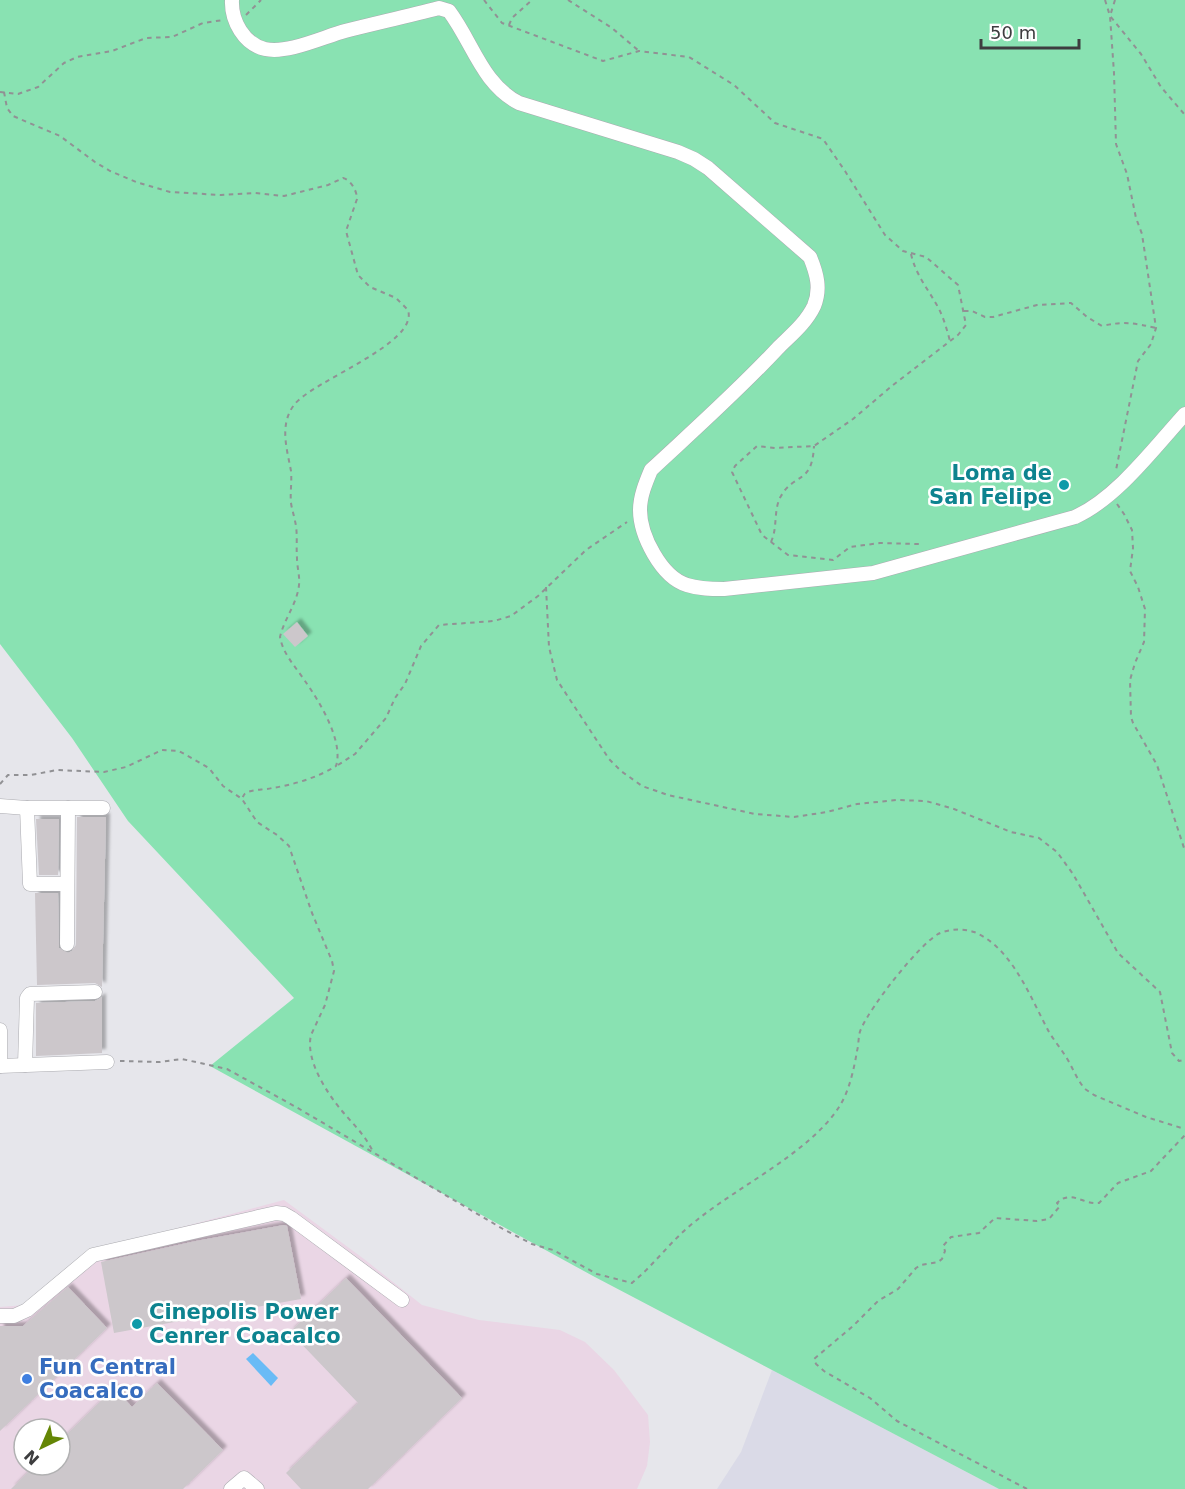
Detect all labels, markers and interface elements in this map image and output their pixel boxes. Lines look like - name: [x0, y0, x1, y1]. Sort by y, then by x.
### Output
- scale bar: [981, 12, 1078, 50]
- text: 50 m: [990, 22, 1036, 43]
- place label: Loma de San Felipe: [929, 461, 1052, 509]
- marker: Loma de San Felipe: [1057, 478, 1071, 492]
- place label: Cinepolis Power Cenrer Coacalco: [149, 1300, 341, 1348]
- marker: Cinepolis Power Cenrer Coacalco: [130, 1317, 144, 1331]
- place label: Fun Central Coacalco: [39, 1355, 176, 1403]
- marker: Fun Central Coacalco: [20, 1372, 34, 1386]
- north arrow: [12, 1417, 72, 1477]
- text: N: [21, 1446, 43, 1469]

